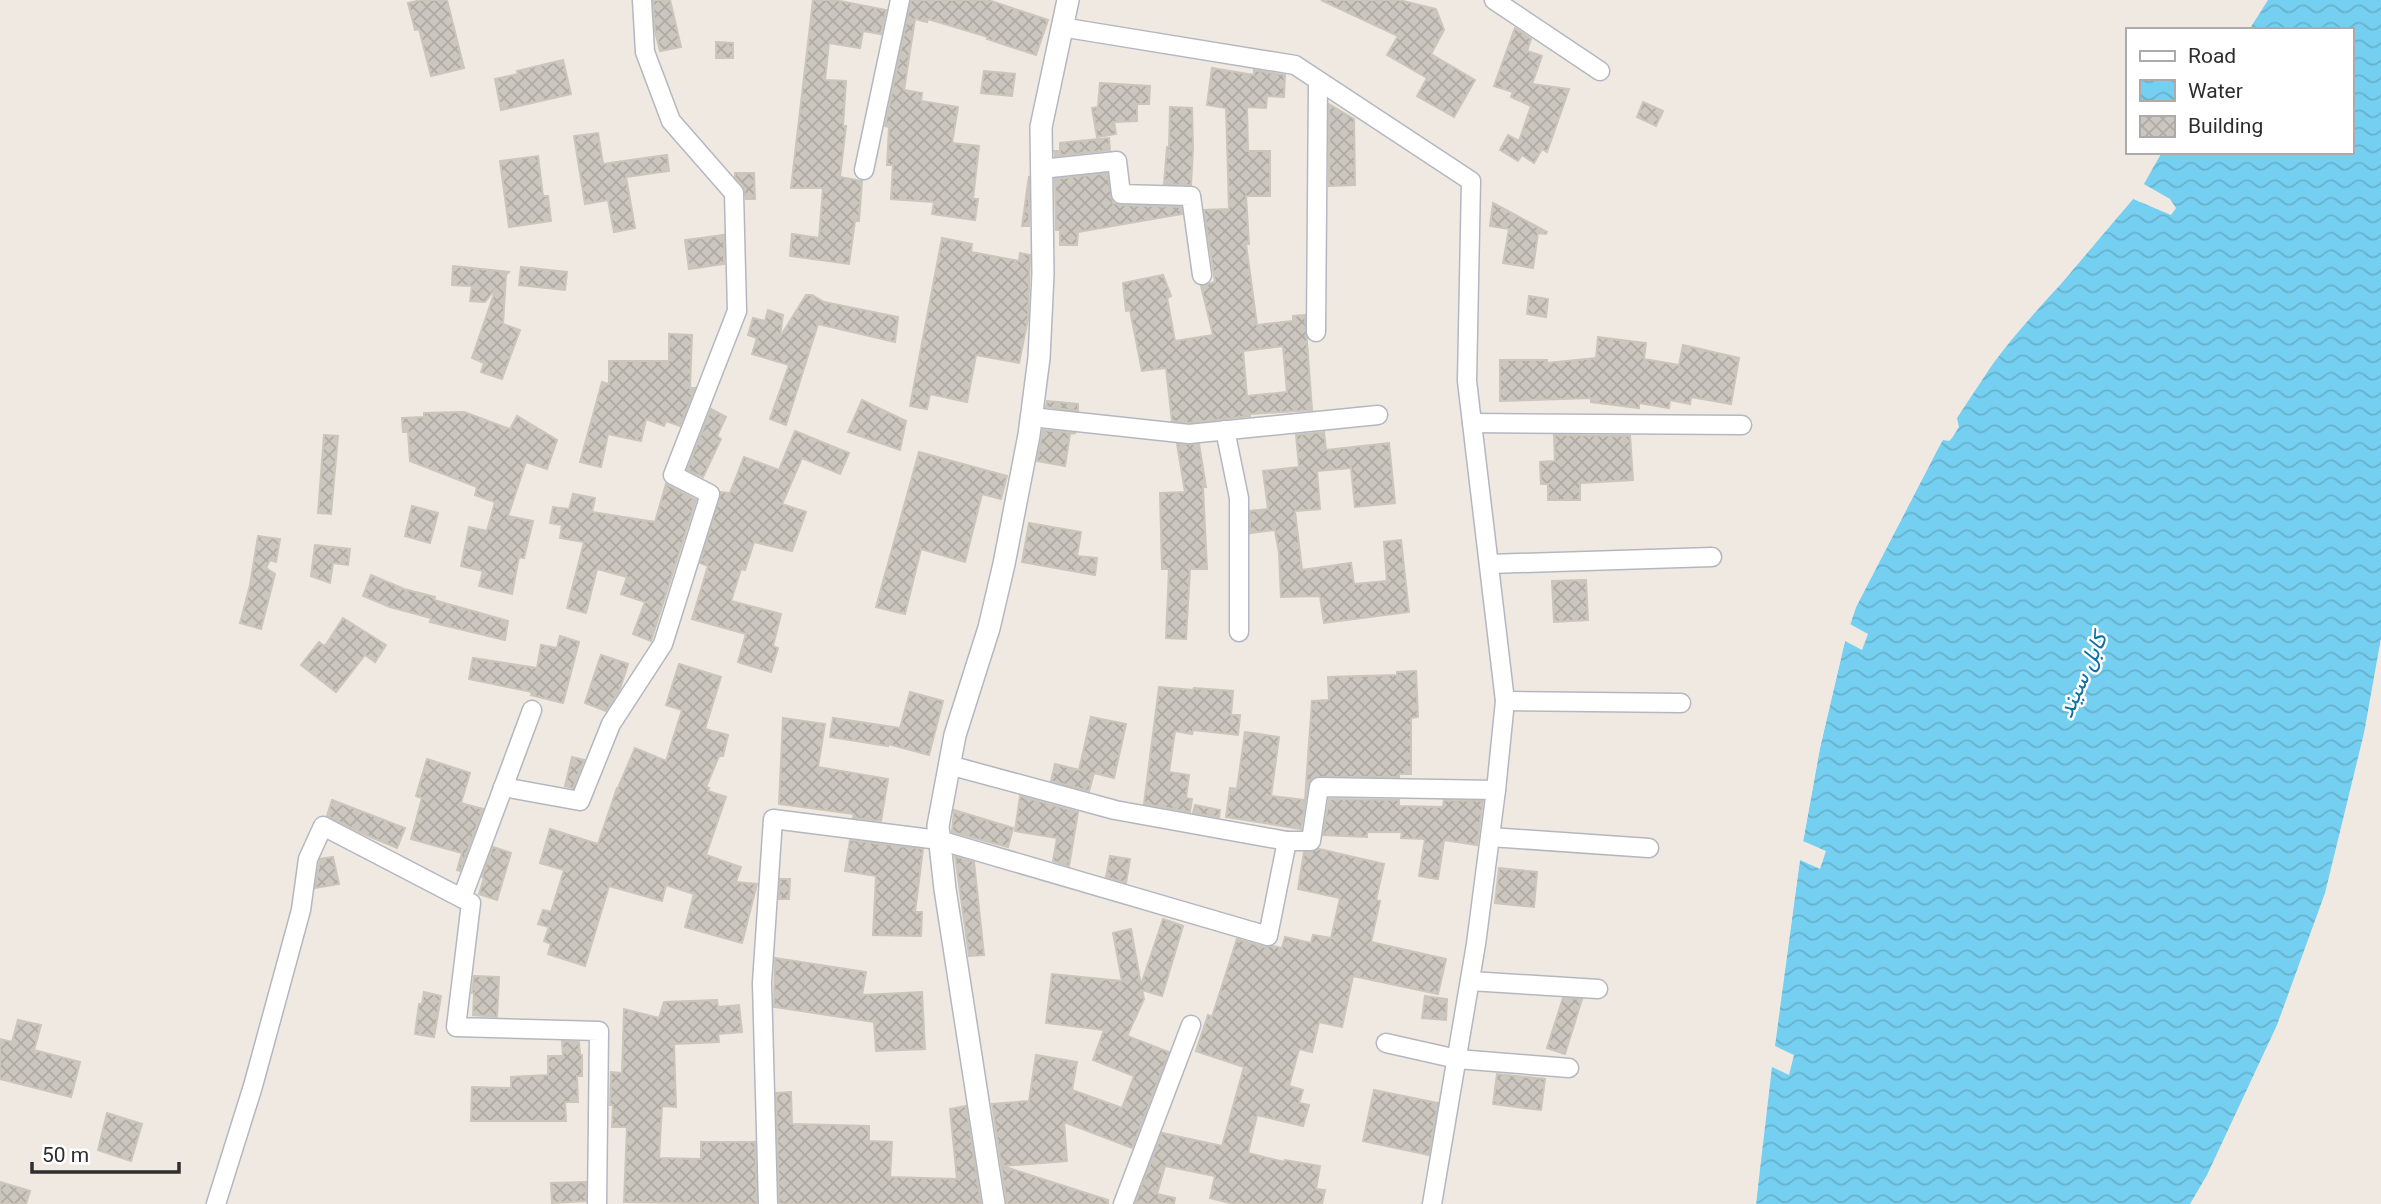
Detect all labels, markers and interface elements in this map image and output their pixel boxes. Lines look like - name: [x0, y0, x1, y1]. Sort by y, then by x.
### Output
- legend: [2126, 28, 2353, 154]
- text: Road: [2188, 44, 2236, 68]
- text: Water: [2188, 79, 2243, 103]
- text: Building: [2188, 114, 2263, 138]
- water label: کابل سيند: [2052, 625, 2115, 722]
- scale bar: [32, 1130, 178, 1174]
- text: 50 m: [42, 1143, 89, 1167]

